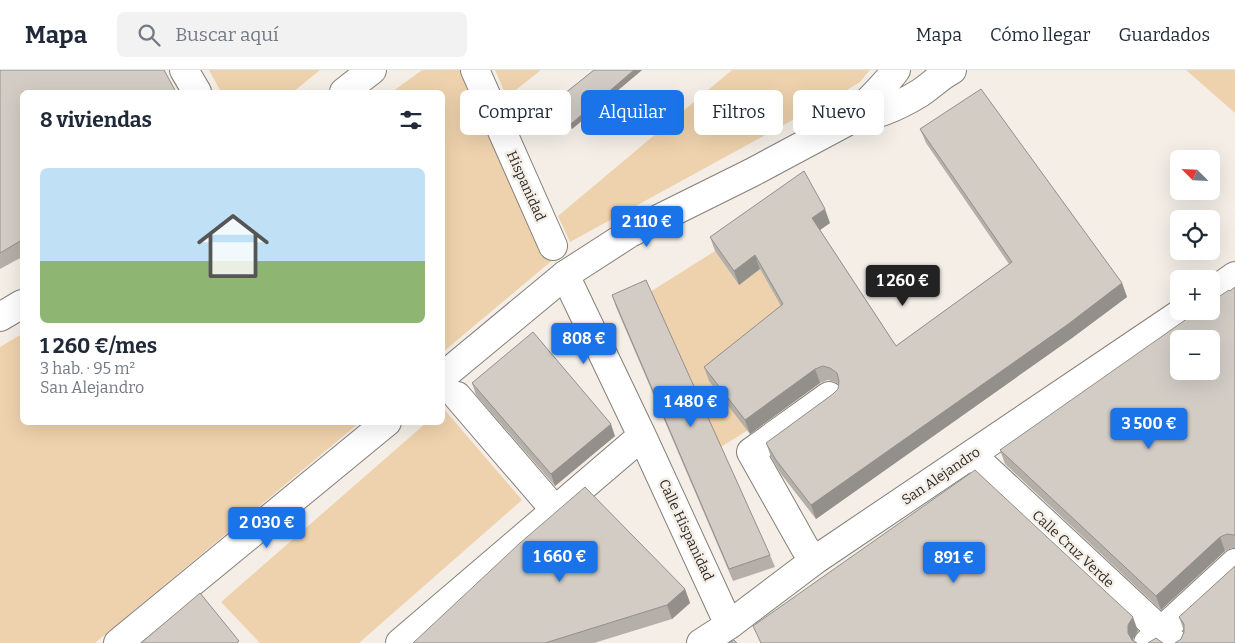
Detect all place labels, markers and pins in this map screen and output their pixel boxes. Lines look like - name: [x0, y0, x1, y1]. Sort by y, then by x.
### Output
- pin: 2 110 €: [601, 206, 693, 248]
- pin: 1 260 €: [857, 264, 949, 307]
- pin: 808 €: [549, 322, 619, 365]
- pin: 1 480 €: [645, 386, 737, 428]
- pin: 3 500 €: [1103, 408, 1195, 450]
- pin: 2 030 €: [221, 506, 313, 549]
- pin: 1 660 €: [514, 540, 606, 583]
- pin: 891 €: [919, 542, 989, 584]

